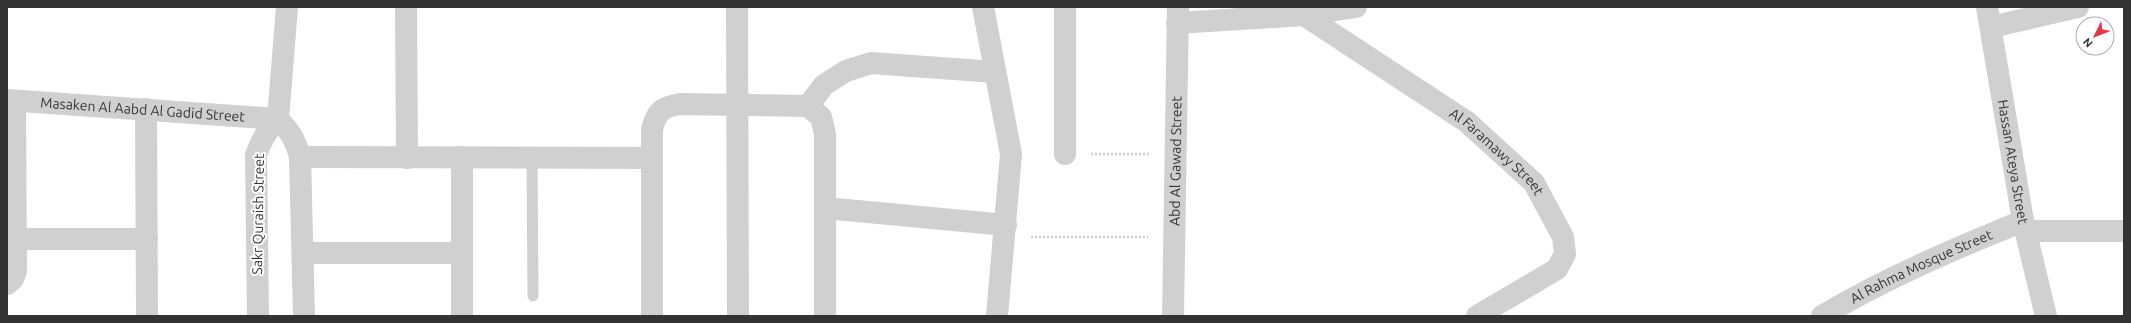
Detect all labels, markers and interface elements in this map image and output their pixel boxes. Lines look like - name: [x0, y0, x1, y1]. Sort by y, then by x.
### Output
- north arrow: [2075, 16, 2115, 56]
- text: N: [2080, 36, 2095, 50]
- street label: Masaken Al Aabd Al Gadid Street: [40, 94, 246, 125]
- street label: Abd Al Gawad Street: [1166, 95, 1185, 226]
- street label: Hassan Ateya Street: [1995, 98, 2032, 226]
- street label: Al Faramawy Street: [1447, 105, 1547, 198]
- street label: Sakr Quraish Street: [249, 153, 267, 275]
- street label: Al Rahma Mosque Street: [1847, 226, 1995, 307]

